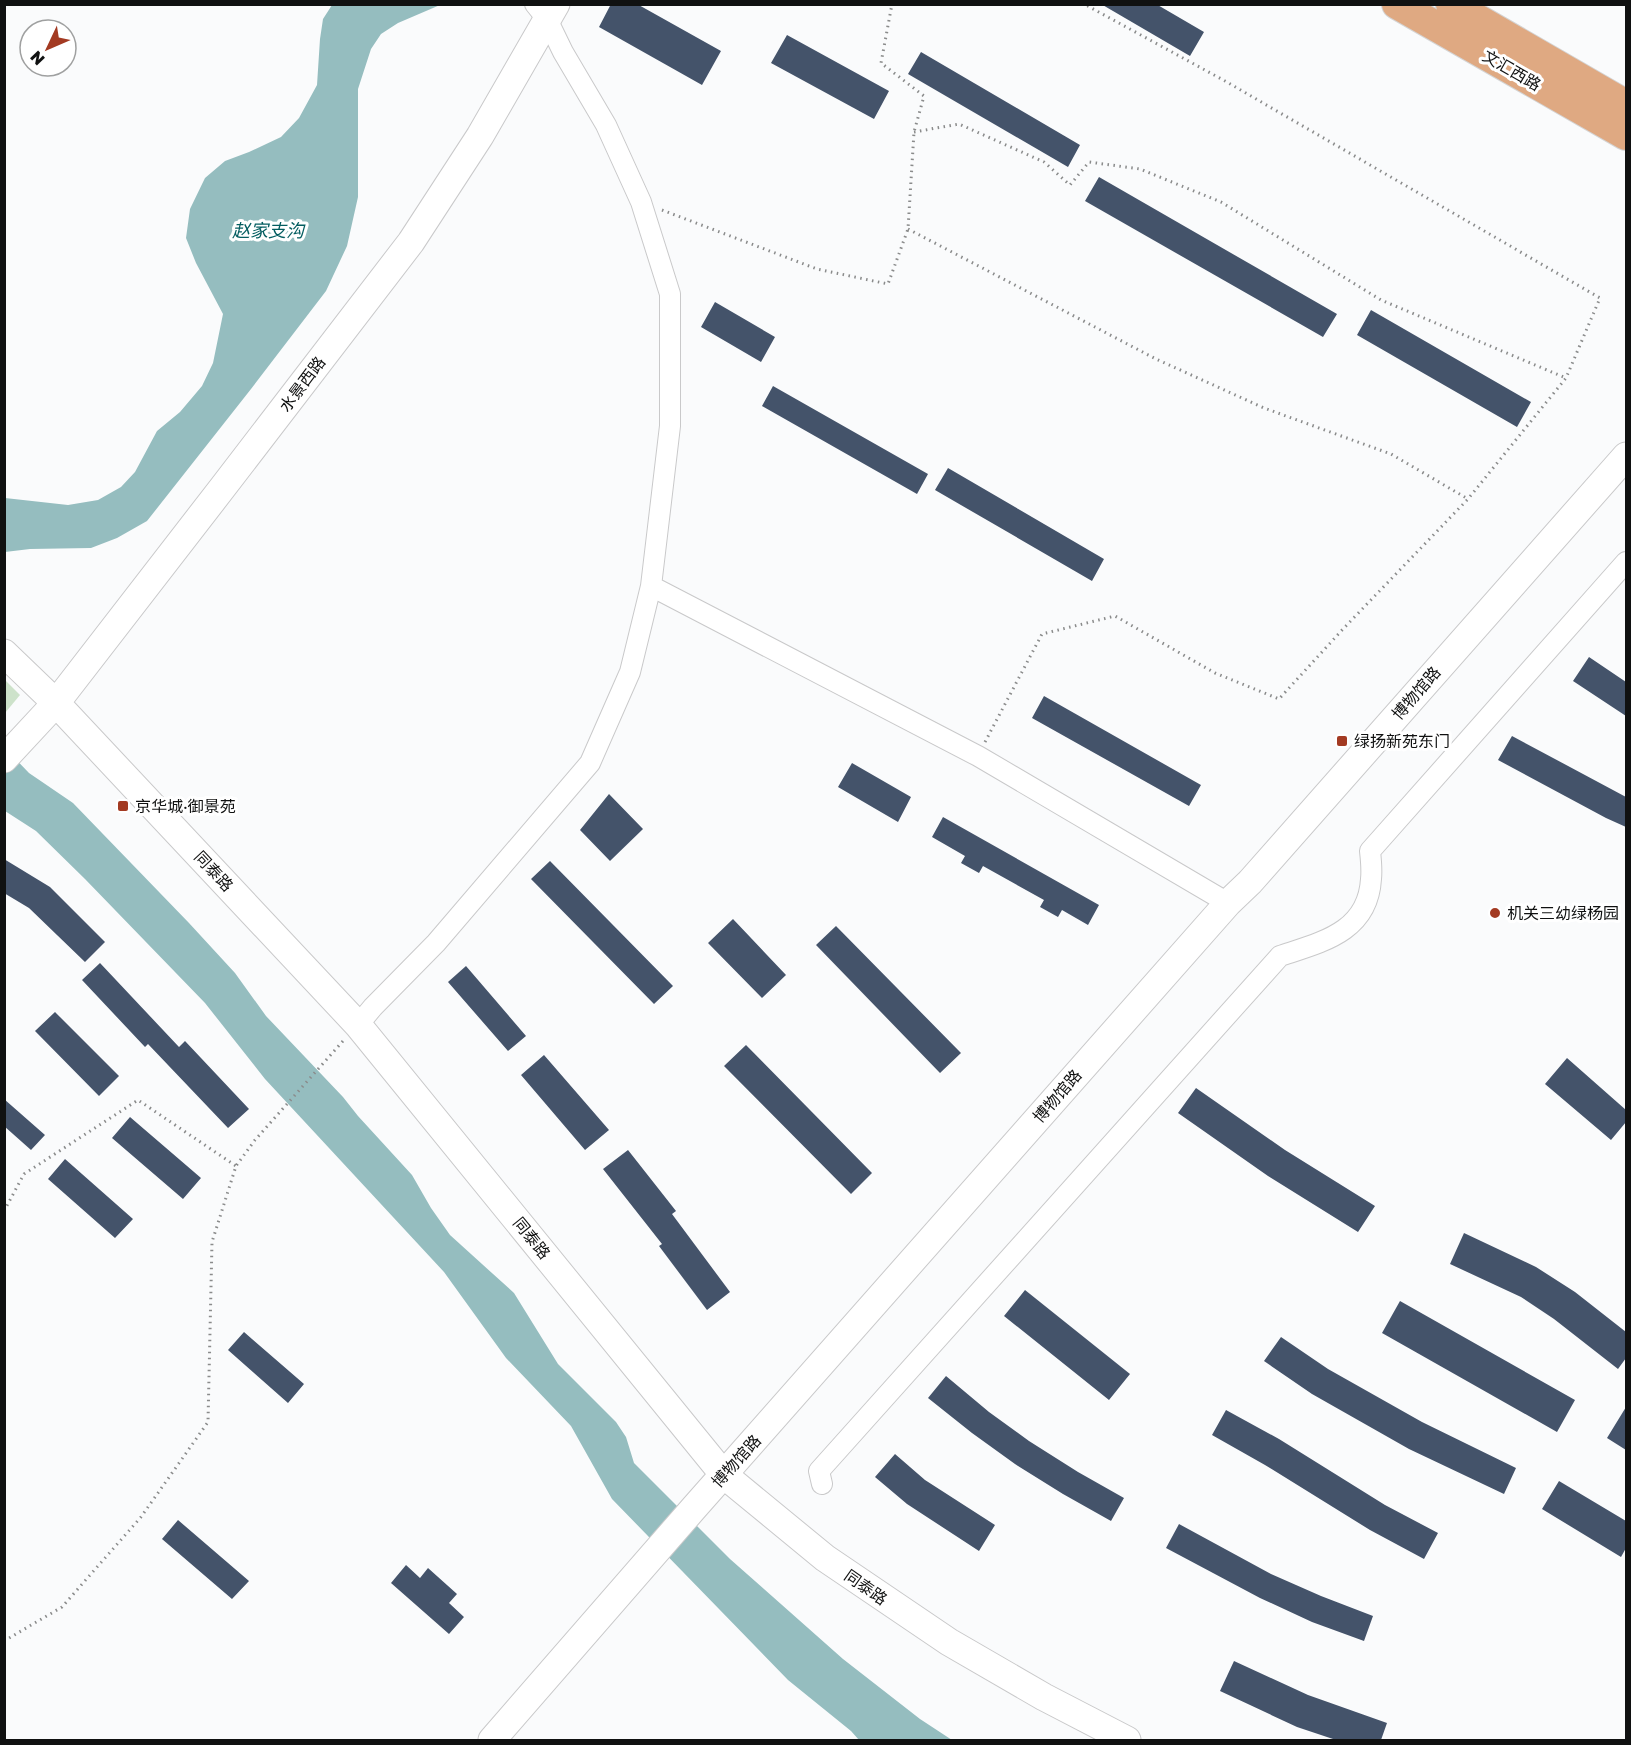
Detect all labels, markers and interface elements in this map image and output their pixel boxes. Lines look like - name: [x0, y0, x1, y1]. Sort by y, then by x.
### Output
- north arrow: [18, 18, 78, 78]
- street label: 文汇西路: [1479, 45, 1545, 95]
- text: N: [26, 47, 49, 70]
- water label: 赵家支沟: [232, 219, 306, 241]
- street label: 水景西路: [275, 352, 329, 416]
- street label: 博物馆路: [1387, 662, 1445, 724]
- place label: 绿扬新苑东门: [1354, 731, 1450, 751]
- marker: 绿扬新苑东门: [1335, 734, 1349, 748]
- place label: 京华城·御景苑: [135, 796, 236, 816]
- marker: 京华城·御景苑: [116, 799, 130, 813]
- street label: 同泰路: [190, 847, 238, 895]
- place label: 机关三幼绿杨园: [1507, 903, 1619, 923]
- marker: 机关三幼绿杨园: [1488, 906, 1502, 920]
- street label: 博物馆路: [1028, 1065, 1086, 1127]
- street label: 同泰路: [509, 1213, 555, 1263]
- street label: 博物馆路: [707, 1431, 765, 1491]
- street label: 同泰路: [841, 1565, 891, 1609]

